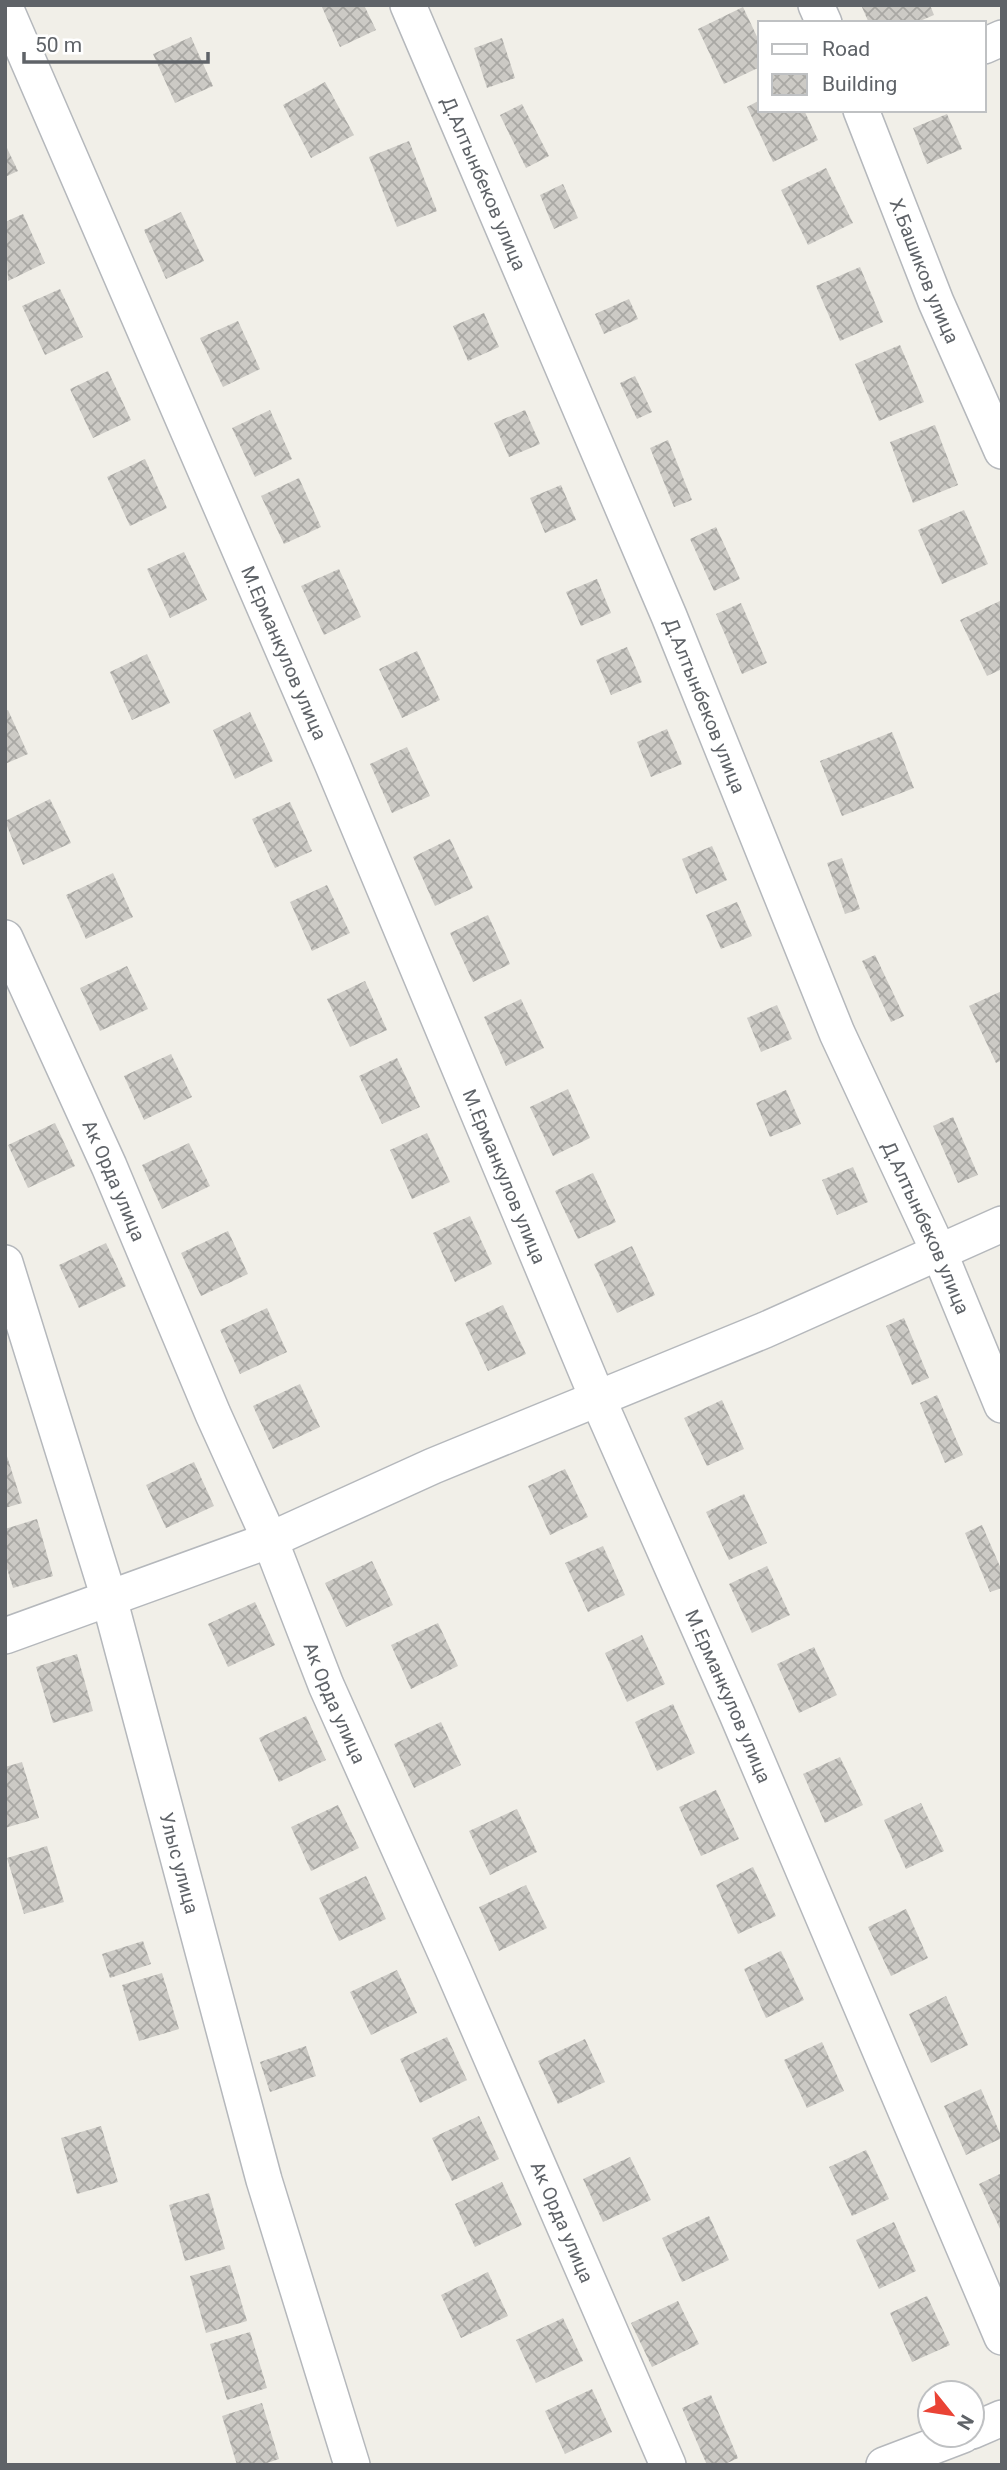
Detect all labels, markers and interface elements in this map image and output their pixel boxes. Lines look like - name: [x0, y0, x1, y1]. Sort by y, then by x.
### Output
- scale bar: [24, 21, 208, 65]
- legend: [758, 21, 986, 112]
- text: 50 m: [35, 33, 82, 57]
- text: Road: [822, 37, 870, 61]
- text: Building: [822, 72, 897, 96]
- street label: Д.Алтынбеков улица: [436, 93, 531, 274]
- street label: Х.Башиков улица: [885, 195, 964, 347]
- street label: М.Ерманкулов улица: [236, 563, 332, 743]
- street label: Д.Алтынбеков улица: [659, 615, 750, 797]
- street label: М.Ерманкулов улица: [458, 1086, 551, 1267]
- street label: Ак Орда улица: [78, 1116, 150, 1245]
- street label: Д.Алтынбеков улица: [877, 1138, 974, 1318]
- street label: М.Ерманкулов улица: [680, 1606, 776, 1787]
- street label: Ак Орда улица: [299, 1639, 371, 1767]
- street label: Улыс улица: [155, 1810, 204, 1916]
- street label: Ак Орда улица: [526, 2158, 598, 2286]
- north arrow: [916, 2379, 986, 2449]
- text: N: [952, 2411, 979, 2434]

